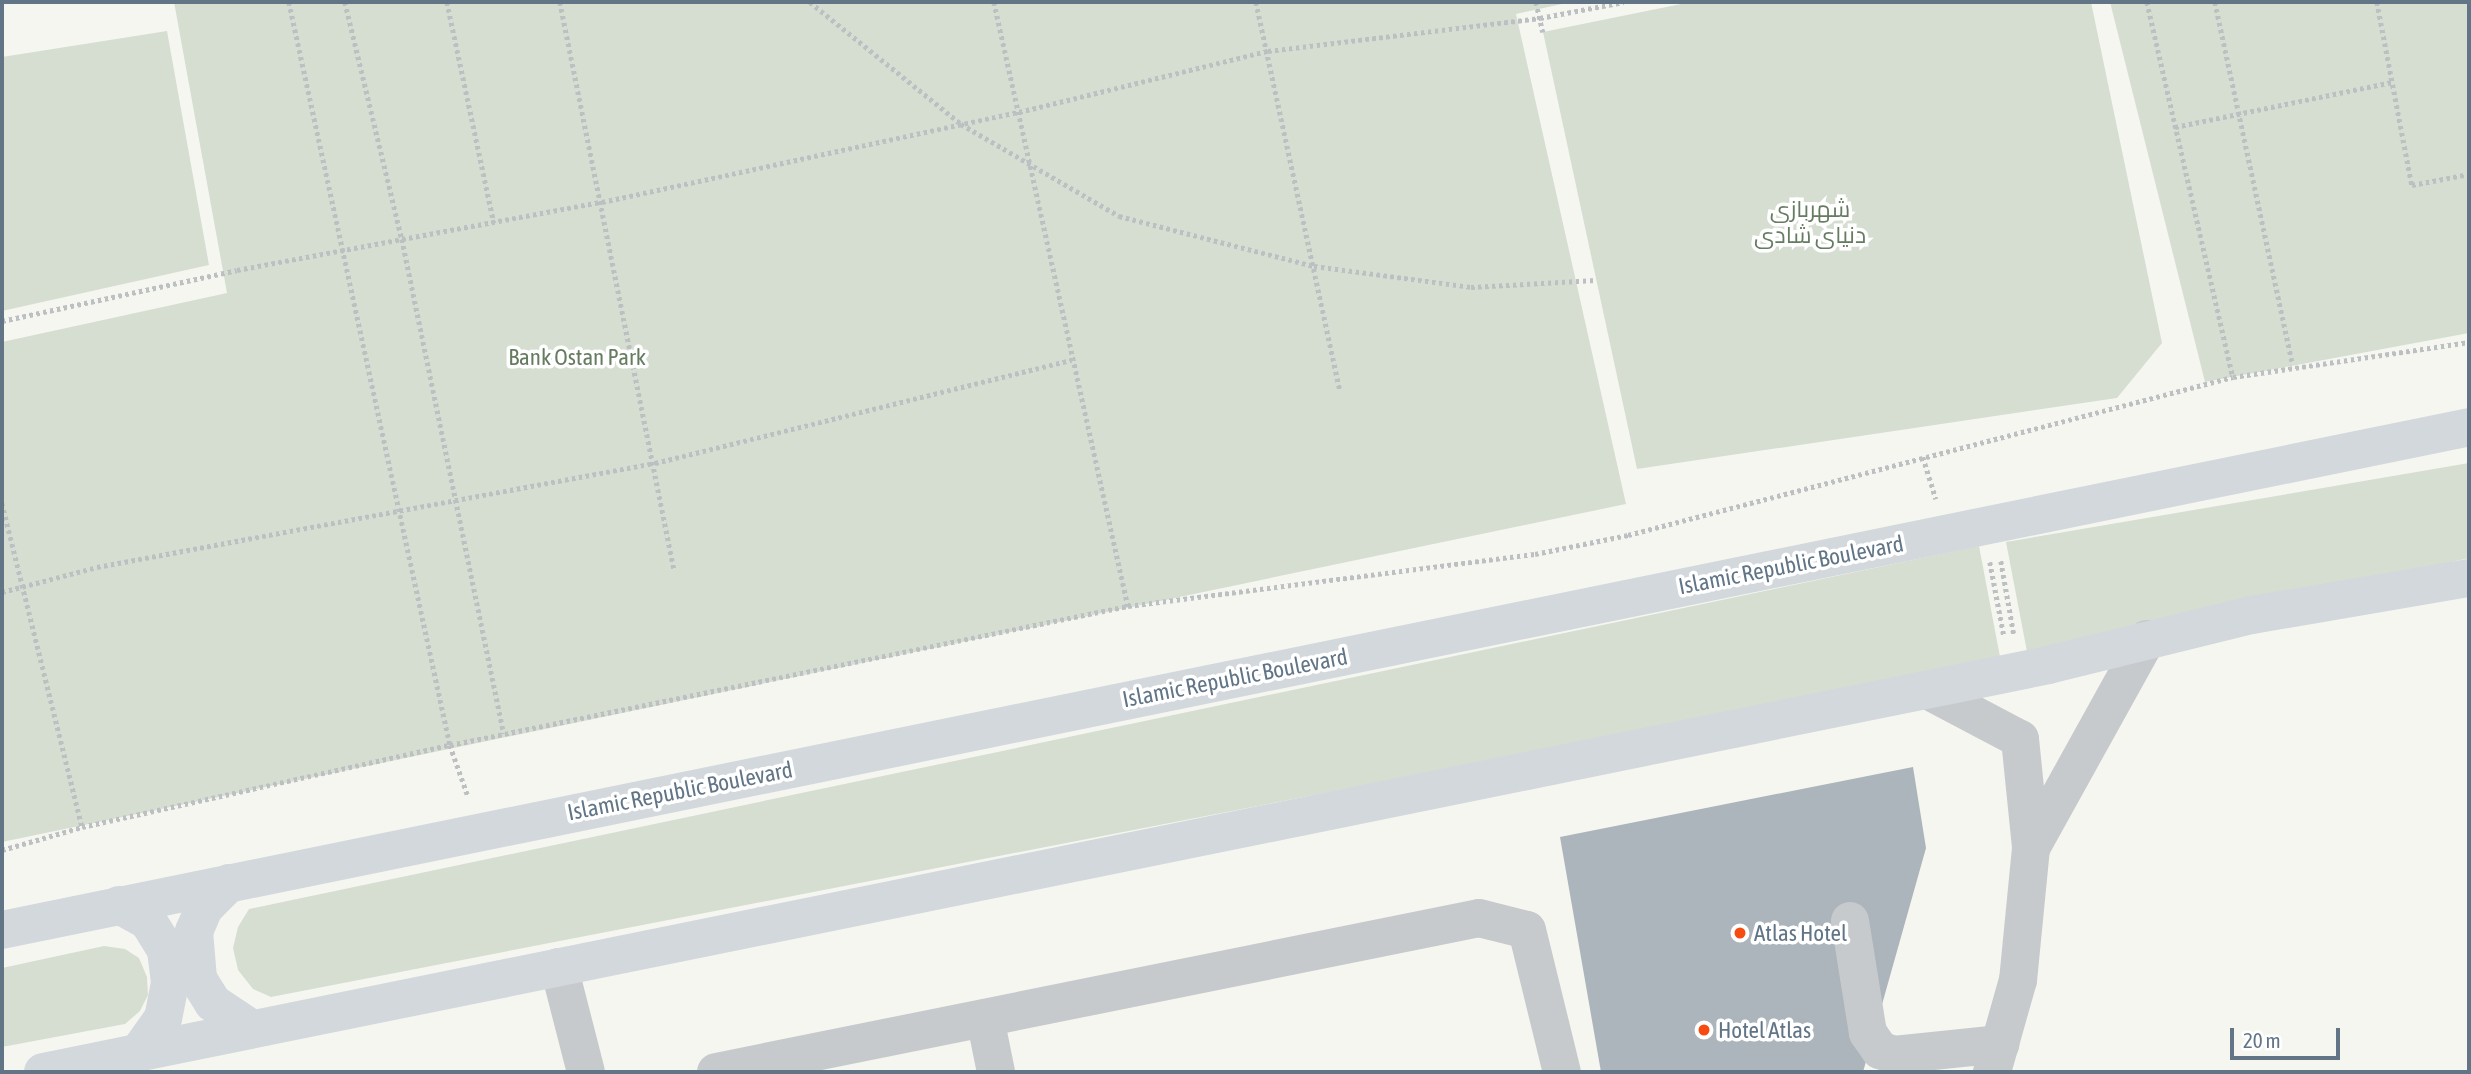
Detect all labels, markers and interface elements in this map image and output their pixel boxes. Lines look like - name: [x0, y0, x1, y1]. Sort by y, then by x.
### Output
- park label: شهربازی دنیای شادی: [1754, 195, 1866, 249]
- park label: Bank Ostan Park: [508, 343, 646, 371]
- street label: Islamic Republic Boulevard: [1676, 530, 1906, 600]
- street label: Islamic Republic Boulevard: [1120, 643, 1350, 713]
- street label: Islamic Republic Boulevard: [565, 756, 795, 826]
- place label: Atlas Hotel: [1754, 919, 1847, 947]
- marker: Atlas Hotel: [1732, 925, 1748, 941]
- scale bar: [2233, 1014, 2343, 1058]
- place label: Hotel Atlas: [1718, 1016, 1811, 1044]
- marker: Hotel Atlas: [1696, 1022, 1712, 1038]
- text: 20 m: [2243, 1028, 2281, 1052]

